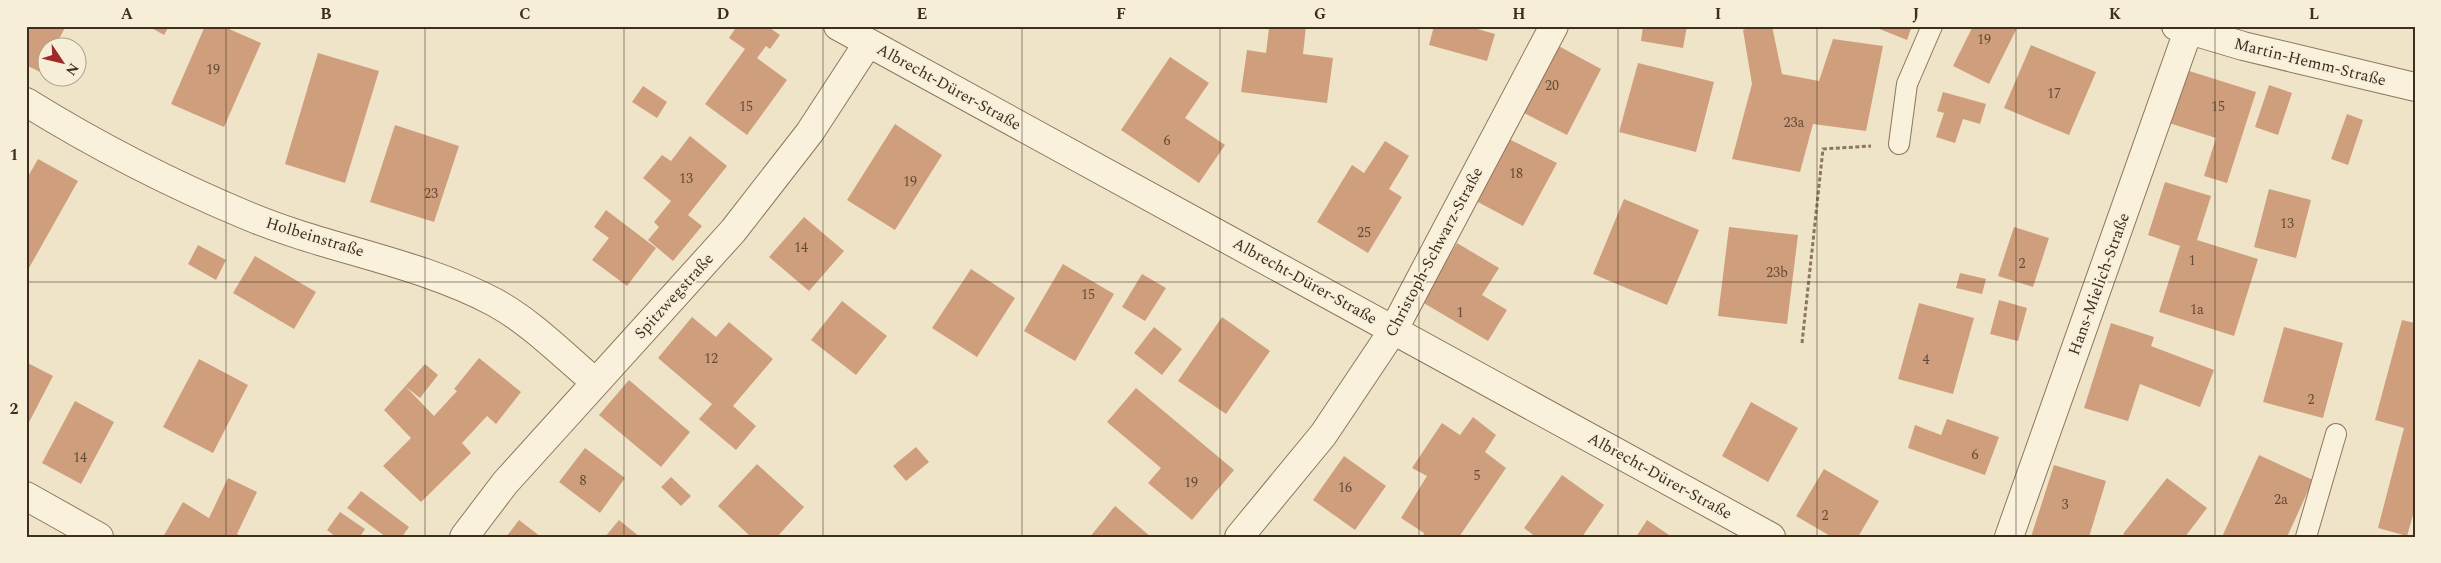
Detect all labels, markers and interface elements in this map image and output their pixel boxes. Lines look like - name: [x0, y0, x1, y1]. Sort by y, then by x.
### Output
- text: A: [121, 2, 134, 26]
- text: B: [320, 2, 332, 26]
- text: C: [519, 2, 531, 26]
- text: D: [717, 2, 730, 26]
- text: E: [917, 2, 927, 26]
- text: F: [1116, 2, 1126, 26]
- text: G: [1314, 2, 1326, 26]
- text: H: [1512, 2, 1526, 26]
- text: I: [1715, 2, 1721, 26]
- text: J: [1913, 2, 1920, 26]
- text: K: [2109, 2, 2122, 26]
- text: L: [2309, 2, 2319, 26]
- house number: 19: [1977, 29, 1991, 50]
- street label: Martin-Hemm-Straße: [2231, 31, 2389, 93]
- street label: Albrecht-Dürer-Straße: [872, 37, 1026, 137]
- north arrow: [38, 38, 88, 88]
- text: N: [60, 58, 84, 80]
- house number: 19: [206, 59, 220, 80]
- house number: 20: [1545, 75, 1559, 96]
- house number: 17: [2047, 83, 2061, 104]
- house number: 15: [739, 96, 753, 117]
- house number: 15: [2211, 96, 2225, 117]
- house number: 23a: [1784, 112, 1805, 133]
- house number: 6: [1164, 130, 1171, 151]
- text: 1: [10, 143, 18, 167]
- street label: Christoph-Schwarz-Straße: [1379, 163, 1489, 341]
- house number: 18: [1509, 163, 1523, 184]
- house number: 13: [679, 168, 693, 189]
- house number: 19: [903, 171, 917, 192]
- house number: 23: [424, 183, 438, 204]
- street label: Hans-Mielich-Straße: [2062, 209, 2136, 359]
- street label: Holbeinstraße: [263, 211, 367, 263]
- house number: 13: [2280, 213, 2294, 234]
- house number: 25: [1357, 222, 1371, 243]
- street label: Albrecht-Dürer-Straße: [1228, 231, 1382, 331]
- house number: 14: [794, 237, 808, 258]
- street label: Spitzwegstraße: [629, 248, 719, 344]
- house number: 1: [2189, 250, 2196, 271]
- house number: 2: [2019, 253, 2026, 274]
- house number: 23b: [1766, 262, 1788, 283]
- house number: 15: [1081, 284, 1095, 305]
- house number: 1a: [2190, 299, 2204, 320]
- house number: 1: [1457, 302, 1464, 323]
- house number: 12: [704, 348, 718, 369]
- house number: 4: [1923, 349, 1930, 370]
- house number: 2: [2308, 389, 2315, 410]
- text: 2: [10, 397, 19, 421]
- street label: Albrecht-Dürer-Straße: [1583, 426, 1737, 526]
- house number: 6: [1972, 444, 1979, 465]
- house number: 14: [73, 447, 87, 468]
- house number: 5: [1474, 465, 1481, 486]
- house number: 8: [580, 470, 587, 491]
- house number: 19: [1184, 472, 1198, 493]
- house number: 16: [1338, 477, 1352, 498]
- house number: 2a: [2274, 489, 2288, 510]
- house number: 3: [2062, 494, 2069, 515]
- house number: 2: [1822, 505, 1829, 526]

